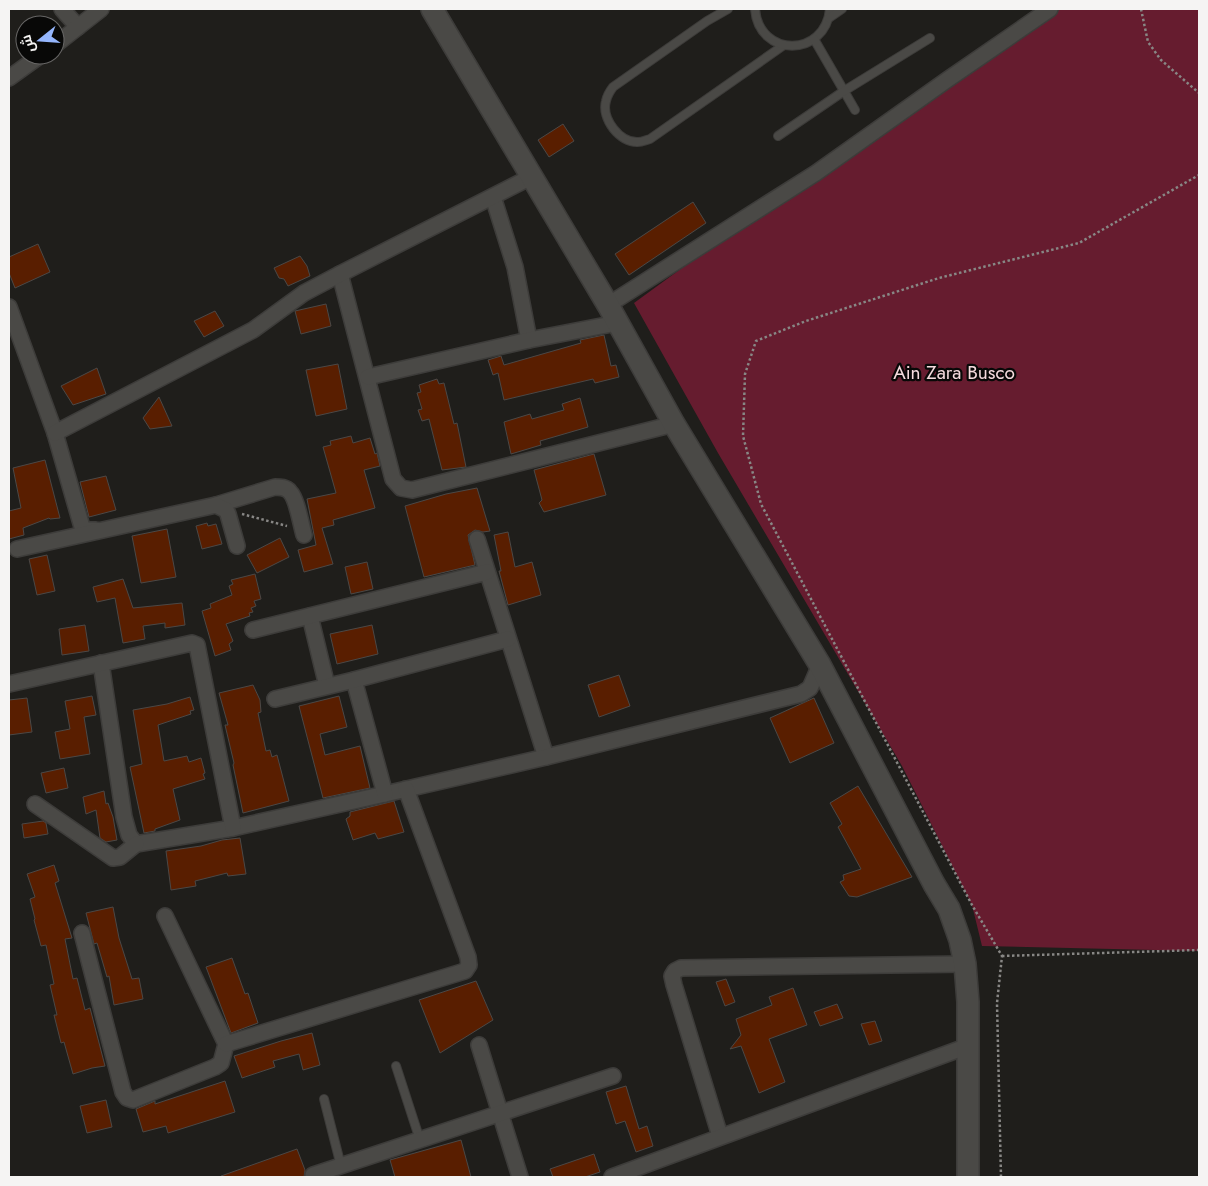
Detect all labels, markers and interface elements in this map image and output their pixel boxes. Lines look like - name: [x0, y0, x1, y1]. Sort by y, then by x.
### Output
- north arrow: [15, 15, 65, 65]
- text: ش: [15, 32, 40, 55]
- park label: Ain Zara Busco: [893, 359, 1015, 386]

